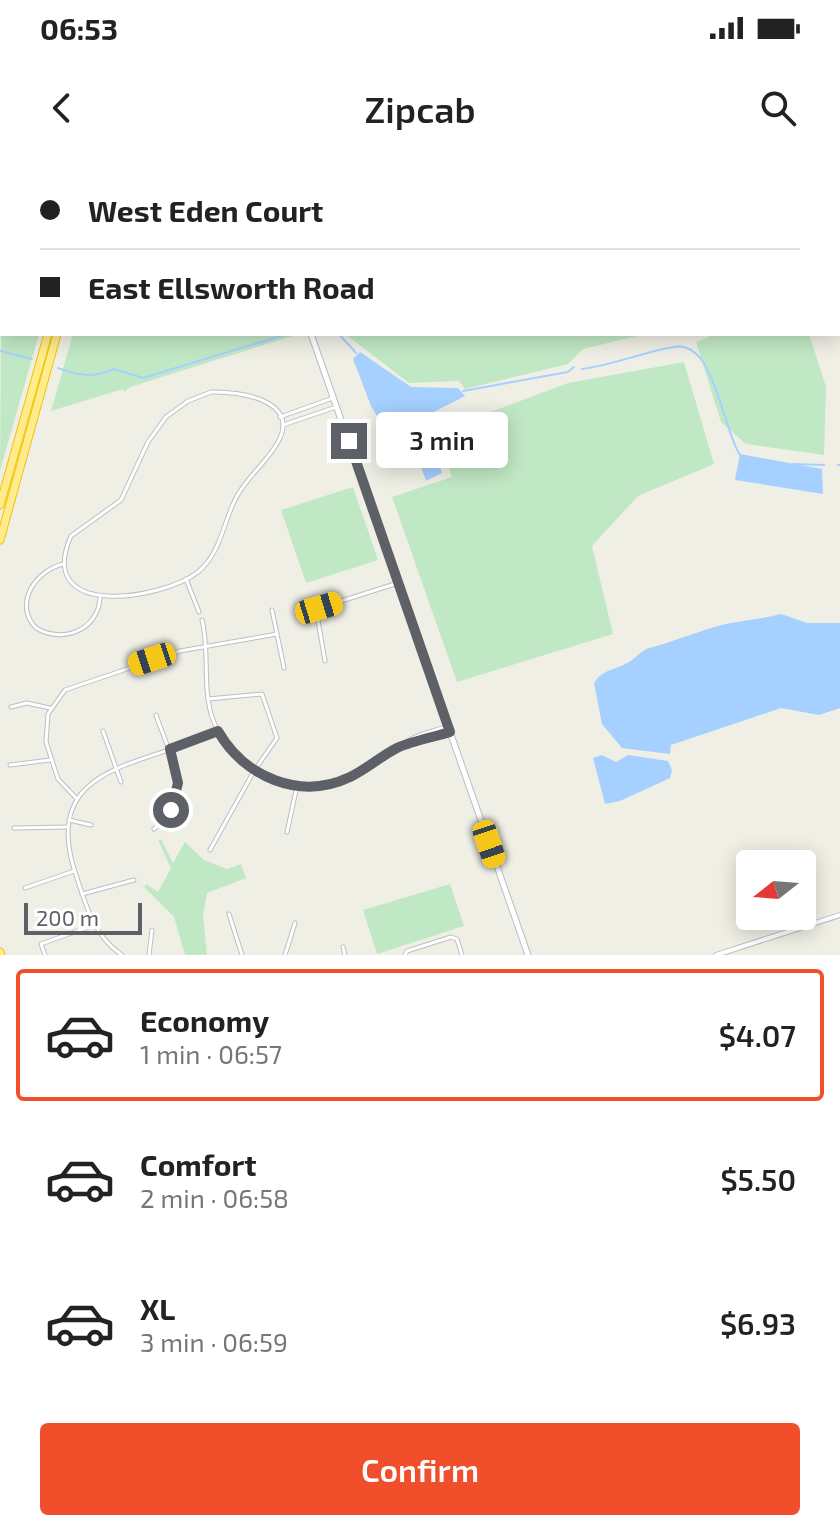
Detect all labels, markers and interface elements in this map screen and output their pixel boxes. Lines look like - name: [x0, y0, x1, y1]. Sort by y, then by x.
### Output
- text: 06:53: [40, 10, 118, 46]
- icon: back: [40, 86, 84, 130]
- icon: search: [756, 86, 800, 130]
- text: Zipcab: [365, 87, 475, 130]
- text: West Eden Court: [88, 192, 323, 228]
- text: East Ellsworth Road: [88, 269, 375, 305]
- callout: 3 min: [377, 413, 509, 469]
- route end: [331, 423, 367, 459]
- text: 3 min: [409, 424, 475, 455]
- car: [293, 590, 345, 626]
- car: [125, 640, 179, 678]
- route start: [153, 792, 189, 828]
- car: [470, 817, 508, 871]
- north arrow: [736, 850, 816, 930]
- map controls: [736, 850, 816, 930]
- scale bar: [24, 899, 142, 935]
- text: 200 m: [36, 904, 99, 930]
- icon: car: [44, 999, 116, 1071]
- text: Economy: [140, 1002, 269, 1038]
- text: $4.07: [719, 1017, 796, 1053]
- text: 1 min · 06:57: [140, 1038, 282, 1069]
- icon: car: [44, 1143, 116, 1215]
- text: Comfort: [140, 1146, 257, 1182]
- text: $5.50: [720, 1161, 796, 1197]
- text: 2 min · 06:58: [140, 1182, 289, 1213]
- icon: car: [44, 1287, 116, 1359]
- text: XL: [140, 1290, 175, 1326]
- text: $6.93: [720, 1305, 796, 1341]
- text: 3 min · 06:59: [140, 1326, 288, 1357]
- button: Confirm: [40, 1423, 800, 1515]

